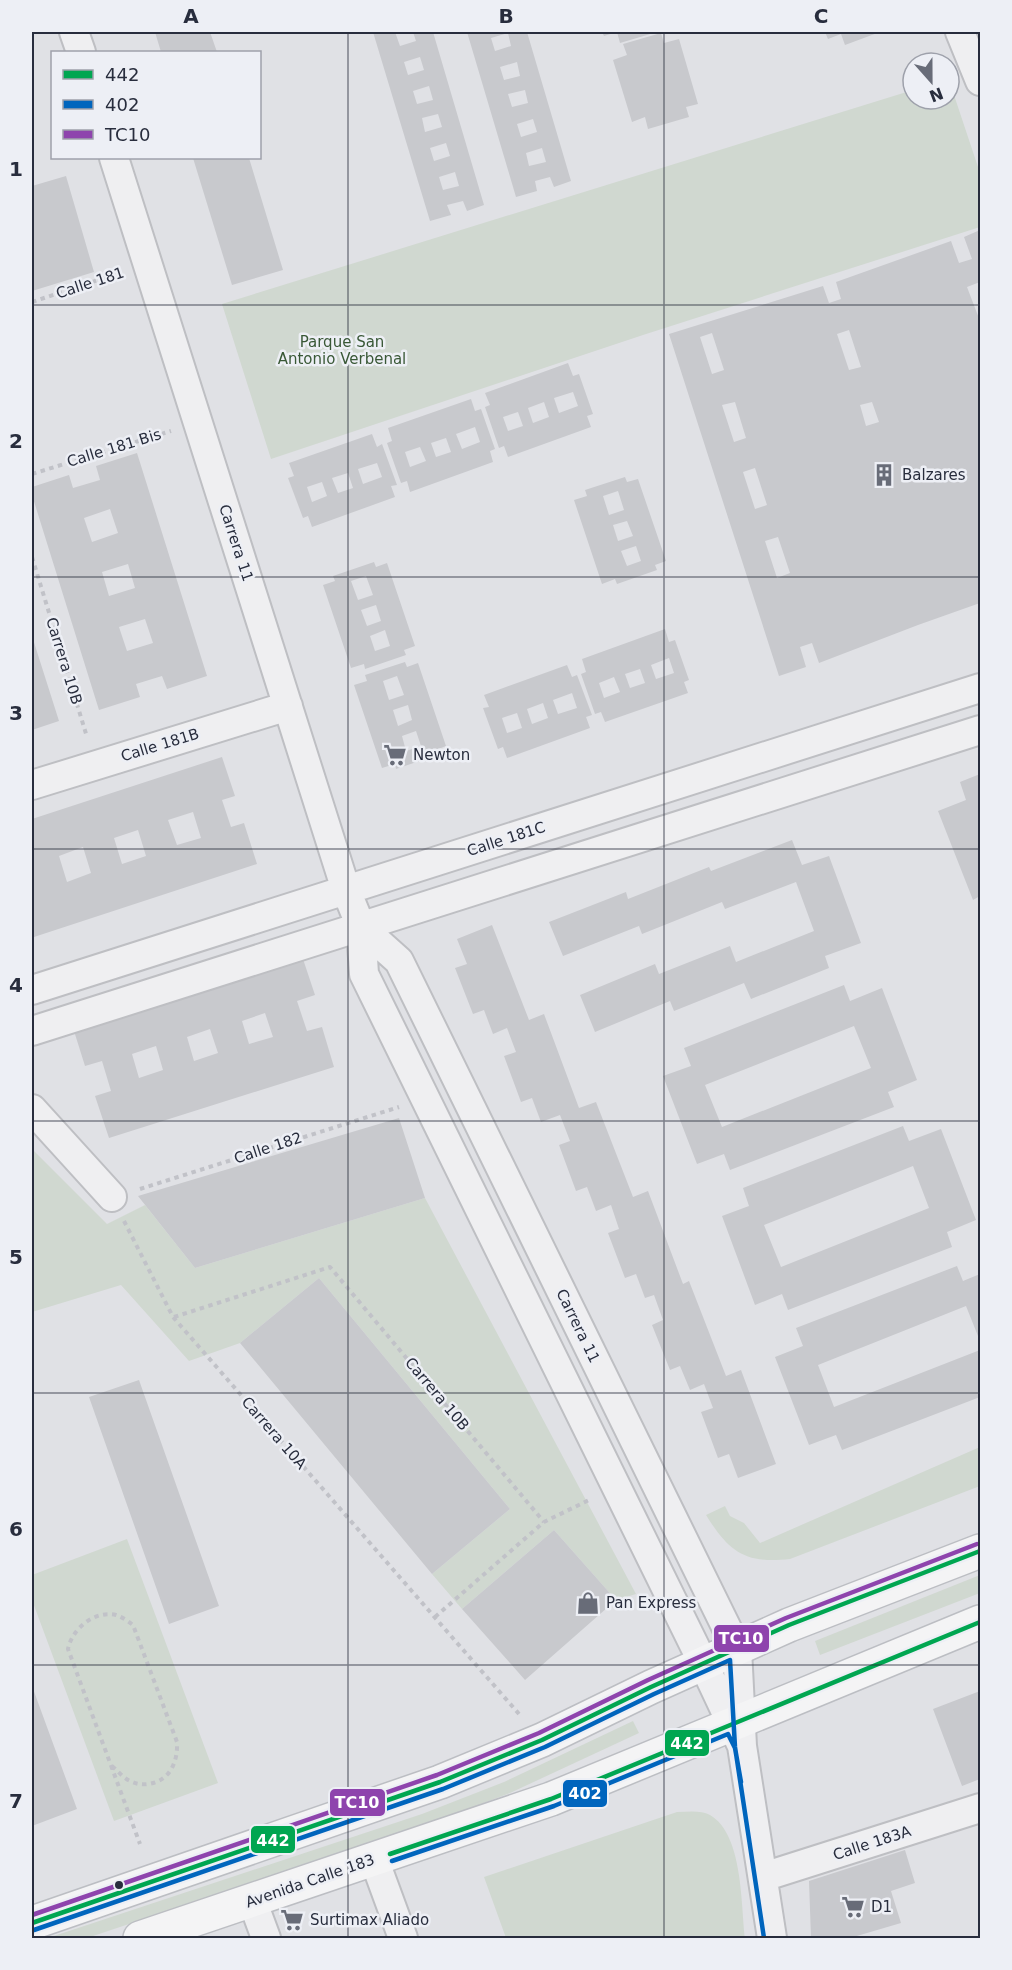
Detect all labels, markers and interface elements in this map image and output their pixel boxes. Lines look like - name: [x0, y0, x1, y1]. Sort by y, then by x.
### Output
- text: A: [183, 4, 199, 28]
- text: B: [498, 4, 514, 28]
- text: C: [814, 4, 828, 28]
- legend: [51, 51, 261, 159]
- north arrow: [901, 51, 961, 111]
- text: 442: [105, 64, 139, 85]
- text: N: [927, 83, 946, 106]
- text: 402: [105, 94, 139, 115]
- text: TC10: [104, 124, 150, 145]
- text: 1: [9, 157, 23, 181]
- street label: Calle 181: [54, 264, 126, 302]
- park label: Parque San Antonio Verbenal: [278, 333, 406, 368]
- street label: Calle 181 Bis: [65, 425, 164, 471]
- text: 2: [9, 429, 23, 453]
- building icon: Balzares: [871, 462, 897, 488]
- place label: Balzares: [902, 466, 966, 484]
- street label: Carrera 11: [215, 502, 257, 584]
- street label: Carrera 10B: [42, 615, 86, 707]
- text: 3: [9, 701, 23, 725]
- street label: Calle 181B: [119, 725, 201, 765]
- supermarket icon: Newton: [382, 742, 408, 768]
- place label: Newton: [413, 746, 470, 764]
- street label: Calle 181C: [465, 818, 547, 860]
- text: 4: [9, 973, 23, 997]
- street label: Calle 182: [232, 1129, 304, 1167]
- text: 5: [9, 1245, 23, 1269]
- street label: Carrera 11: [552, 1286, 604, 1366]
- street label: Carrera 10B: [401, 1354, 473, 1434]
- street label: Carrera 10A: [238, 1393, 311, 1473]
- text: 6: [9, 1517, 23, 1541]
- shop icon: Pan Express: [575, 1590, 601, 1616]
- place label: Pan Express: [606, 1594, 697, 1612]
- line badge: TC10: [713, 1624, 770, 1653]
- text: TC10: [719, 1629, 763, 1648]
- line badge: 442: [664, 1729, 710, 1757]
- text: 442: [670, 1734, 704, 1753]
- line badge: 402: [562, 1779, 608, 1808]
- text: 402: [568, 1784, 602, 1803]
- line badge: TC10: [329, 1788, 386, 1817]
- text: 7: [9, 1789, 23, 1813]
- text: TC10: [335, 1793, 379, 1812]
- street label: Calle 183A: [831, 1822, 914, 1864]
- line badge: 442: [250, 1825, 296, 1854]
- text: 442: [256, 1831, 290, 1850]
- street label: Avenida Calle 183: [243, 1850, 377, 1912]
- unlabelled marker: [113, 1879, 125, 1891]
- supermarket icon: D1: [840, 1894, 866, 1920]
- place label: D1: [871, 1898, 892, 1916]
- supermarket icon: Surtimax Aliado: [279, 1907, 305, 1933]
- place label: Surtimax Aliado: [310, 1911, 429, 1929]

